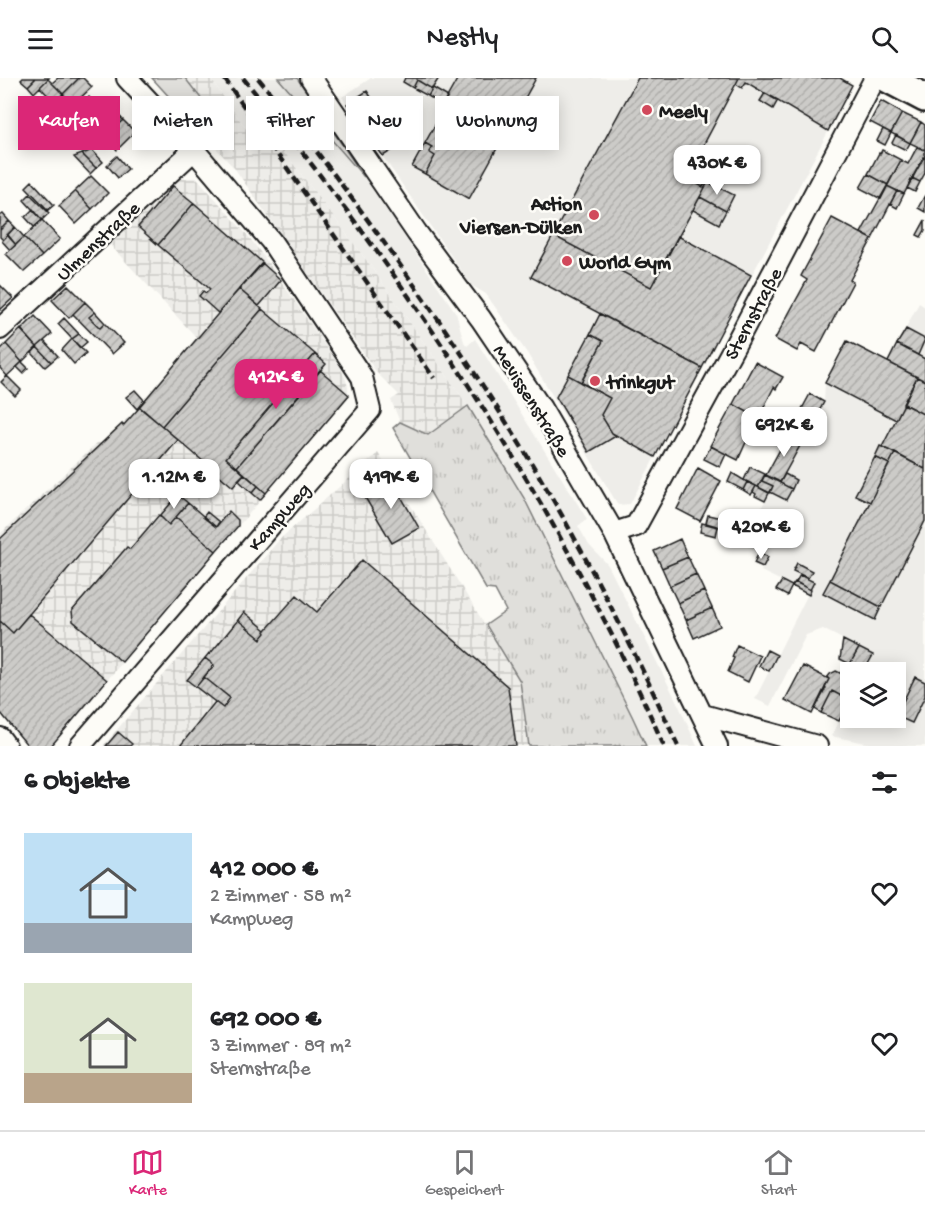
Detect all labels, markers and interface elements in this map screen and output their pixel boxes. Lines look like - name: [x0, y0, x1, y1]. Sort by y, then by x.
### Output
- icon: menu: [24, 23, 57, 56]
- text: Nestly: [427, 23, 498, 55]
- icon: search: [868, 23, 901, 56]
- chip: Kaufen: [18, 96, 120, 150]
- chip: Mieten: [132, 96, 234, 150]
- chip: Filter: [246, 96, 334, 150]
- chip: Neu: [346, 96, 423, 150]
- chip: Wohnung: [435, 96, 559, 150]
- place label: Meely: [659, 102, 708, 125]
- marker: Meely: [640, 103, 654, 117]
- pin: 430K €: [668, 145, 766, 196]
- text: 430K €: [688, 153, 746, 176]
- place label: Action Viersen-Dülken: [459, 195, 582, 241]
- street label: Ulmenstraße: [53, 197, 147, 287]
- marker: Action Viersen-Dülken: [587, 208, 601, 222]
- place label: World Gym: [578, 253, 672, 276]
- marker: World Gym: [560, 254, 574, 268]
- street label: Sternstraße: [721, 264, 789, 364]
- street label: Mevissenstraße: [486, 341, 574, 463]
- pin: 412K €: [227, 359, 325, 410]
- text: 412K €: [249, 367, 304, 390]
- place label: trinkgut: [605, 373, 676, 396]
- marker: trinkgut: [588, 374, 602, 388]
- pin: 692K €: [735, 407, 833, 458]
- text: 692K €: [755, 415, 813, 438]
- pin: 1.12M €: [119, 459, 229, 510]
- pin: 419K €: [342, 459, 440, 510]
- text: 1.12M €: [143, 467, 205, 490]
- text: 419K €: [363, 467, 419, 490]
- street label: Kampweg: [245, 479, 317, 557]
- pin: 420K €: [712, 509, 810, 560]
- text: 420K €: [732, 517, 790, 540]
- map controls: [840, 662, 906, 728]
- button: layers: [840, 662, 906, 728]
- icon: filters: [868, 766, 901, 799]
- text: 6 Objekte: [24, 767, 129, 798]
- text: 412 000 €: [210, 855, 318, 886]
- icon: home: [72, 857, 144, 929]
- icon: heart: [868, 877, 901, 910]
- text: 2 Zimmer · 58 m²: [210, 886, 352, 909]
- text: Kampweg: [210, 909, 293, 932]
- text: 692 000 €: [210, 1005, 321, 1036]
- icon: home: [72, 1007, 144, 1079]
- icon: heart: [868, 1027, 901, 1060]
- text: 3 Zimmer · 89 m²: [210, 1036, 352, 1059]
- text: Sternstraße: [210, 1059, 311, 1082]
- tab: Karte: [129, 1146, 167, 1201]
- tab: Gespeichert: [425, 1146, 503, 1201]
- tab: Start: [761, 1146, 796, 1201]

